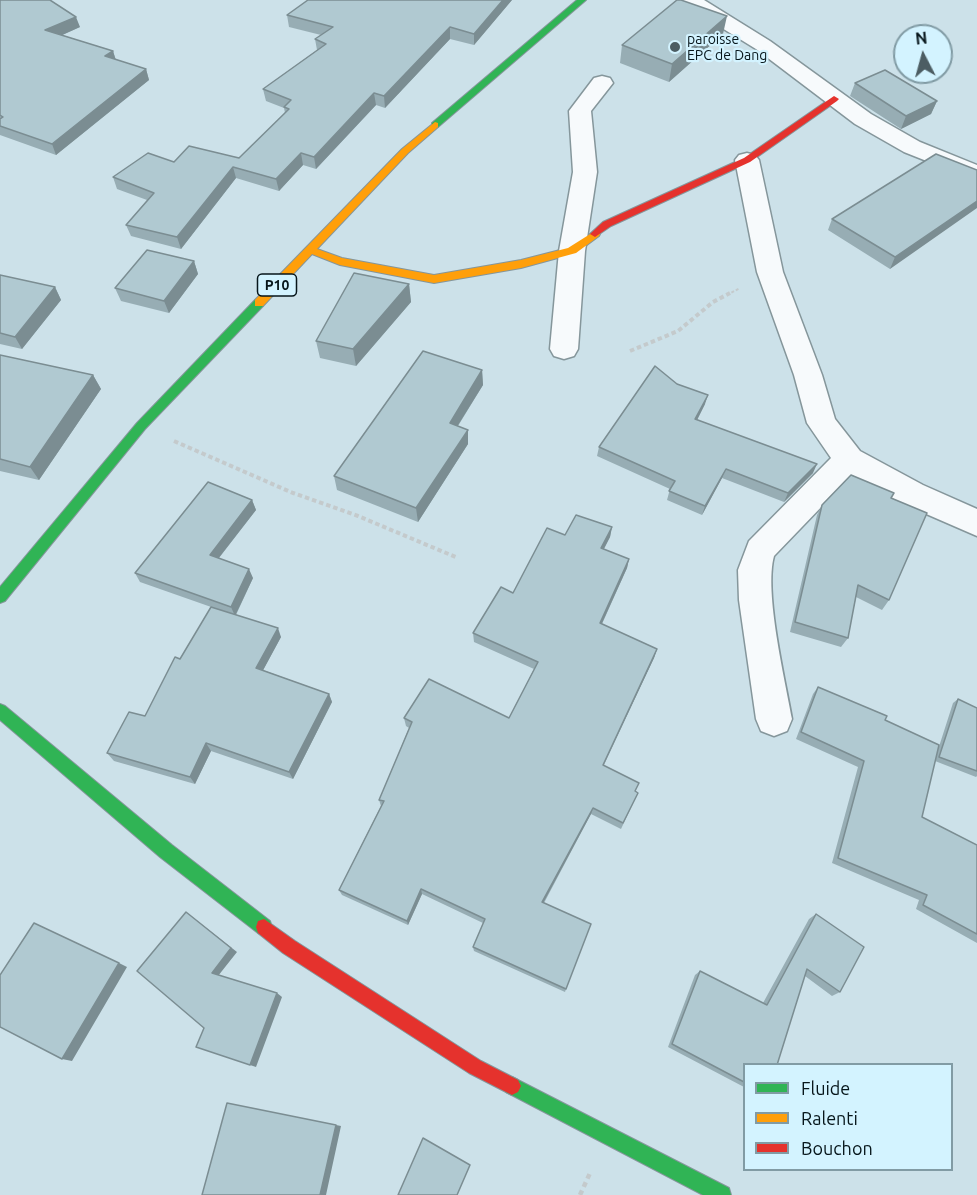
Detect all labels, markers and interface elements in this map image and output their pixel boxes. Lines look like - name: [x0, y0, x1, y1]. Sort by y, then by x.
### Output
- north arrow: [893, 24, 953, 84]
- text: N: [914, 29, 928, 48]
- place label: paroisse EPC de Dang: [687, 31, 767, 63]
- marker: paroisse EPC de Dang: [668, 40, 682, 54]
- road number: P10: [258, 274, 296, 296]
- legend: [743, 1063, 953, 1171]
- text: Fluide: [801, 1078, 850, 1098]
- text: Ralenti: [801, 1108, 858, 1128]
- text: Bouchon: [801, 1138, 873, 1158]

